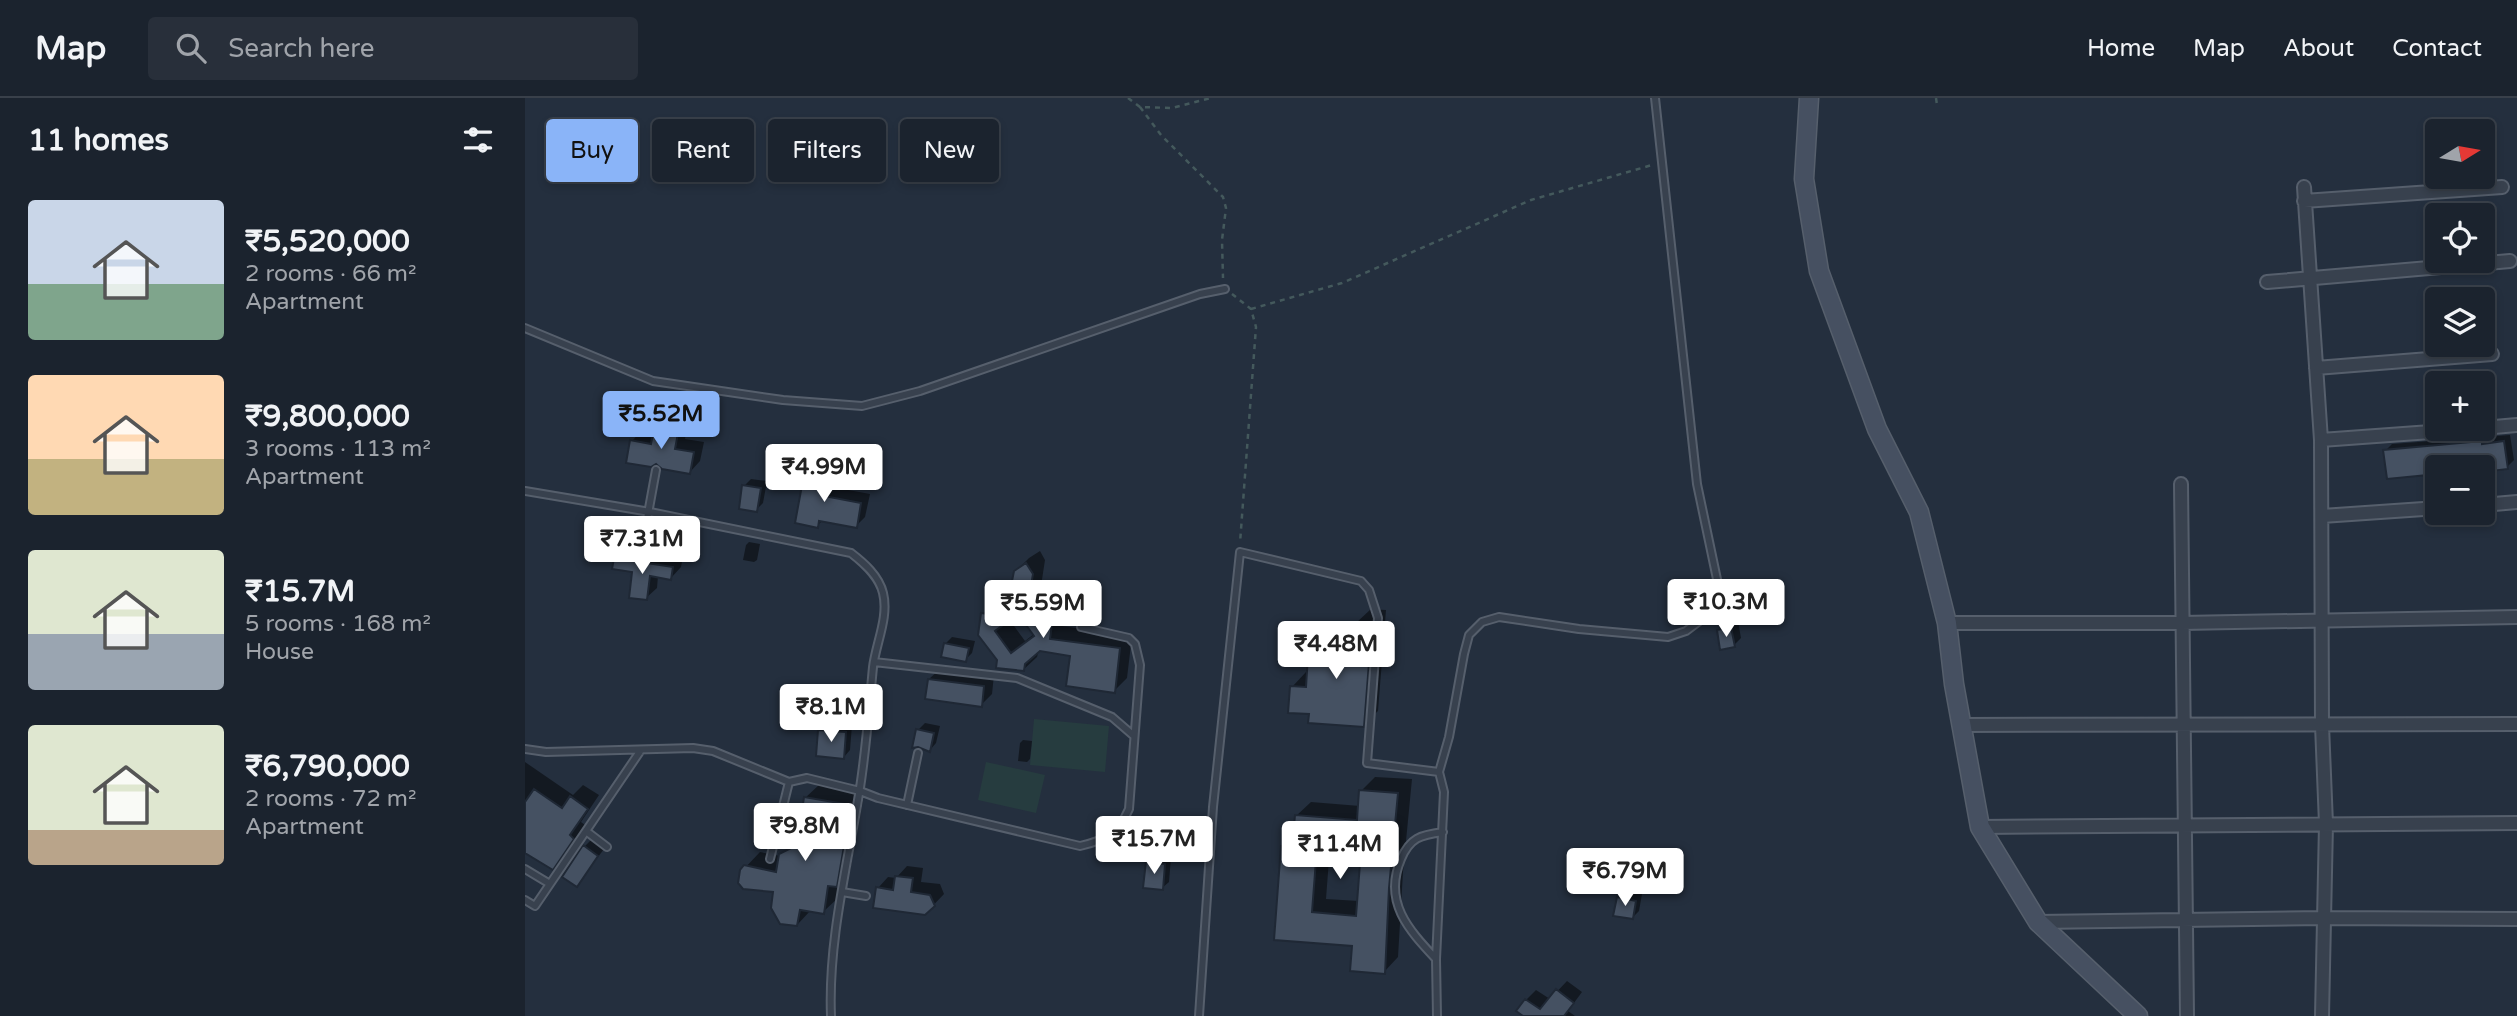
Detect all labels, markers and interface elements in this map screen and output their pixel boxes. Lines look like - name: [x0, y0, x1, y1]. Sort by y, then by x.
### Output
- search box: [148, 17, 638, 80]
- text: Map: [35, 29, 106, 68]
- icon: search: [172, 29, 210, 67]
- text: Search here: [228, 33, 374, 64]
- text: Home: [2087, 34, 2155, 63]
- text: Map: [2193, 34, 2245, 63]
- text: About: [2283, 34, 2354, 63]
- text: Contact: [2392, 34, 2482, 63]
- chip: Buy: [546, 119, 638, 182]
- chip: Rent: [652, 119, 754, 182]
- chip: Filters: [768, 119, 886, 182]
- chip: New: [900, 119, 999, 182]
- north arrow: [2425, 119, 2495, 189]
- map controls: [2425, 119, 2495, 525]
- icon: filters: [459, 121, 497, 159]
- text: 11 homes: [28, 122, 169, 159]
- button: locate: [2425, 203, 2495, 273]
- text: ₹5,520,000: [245, 223, 410, 260]
- icon: home: [84, 228, 168, 312]
- text: 2 rooms · 66 m²: [245, 260, 416, 288]
- button: layers: [2425, 287, 2495, 357]
- text: Apartment: [245, 288, 364, 316]
- button: +: [2425, 371, 2495, 441]
- pin: ₹5.52M: [604, 392, 718, 451]
- text: ₹9,800,000: [245, 398, 410, 435]
- text: ₹5.52M: [619, 400, 703, 428]
- icon: home: [84, 403, 168, 487]
- text: 3 rooms · 113 m²: [245, 435, 431, 463]
- pin: ₹4.99M: [767, 444, 881, 504]
- text: ₹4.99M: [782, 453, 867, 481]
- button: −: [2425, 455, 2495, 525]
- text: Apartment: [245, 463, 364, 491]
- pin: ₹7.31M: [585, 517, 699, 576]
- text: ₹7.31M: [600, 525, 684, 553]
- text: ₹15.7M: [245, 573, 355, 610]
- icon: home: [84, 578, 168, 662]
- pin: ₹5.59M: [986, 580, 1100, 640]
- pin: ₹10.3M: [1669, 580, 1783, 639]
- text: ₹10.3M: [1684, 588, 1769, 616]
- text: ₹5.59M: [1001, 589, 1085, 617]
- text: 5 rooms · 168 m²: [245, 610, 431, 638]
- pin: ₹4.48M: [1279, 622, 1393, 681]
- text: ₹4.48M: [1294, 630, 1378, 658]
- text: House: [245, 638, 314, 666]
- pin: ₹8.1M: [782, 684, 880, 744]
- text: ₹8.1M: [796, 693, 866, 721]
- text: ₹6,790,000: [245, 748, 410, 785]
- icon: home: [84, 753, 168, 837]
- text: 2 rooms · 72 m²: [245, 785, 416, 813]
- pin: ₹9.8M: [756, 804, 854, 863]
- text: ₹9.8M: [770, 812, 840, 840]
- text: Apartment: [245, 813, 364, 841]
- pin: ₹15.7M: [1097, 816, 1211, 876]
- pin: ₹11.4M: [1283, 822, 1397, 881]
- text: ₹15.7M: [1112, 825, 1196, 853]
- text: ₹11.4M: [1298, 830, 1382, 858]
- pin: ₹6.79M: [1568, 848, 1682, 908]
- text: ₹6.79M: [1583, 857, 1667, 885]

